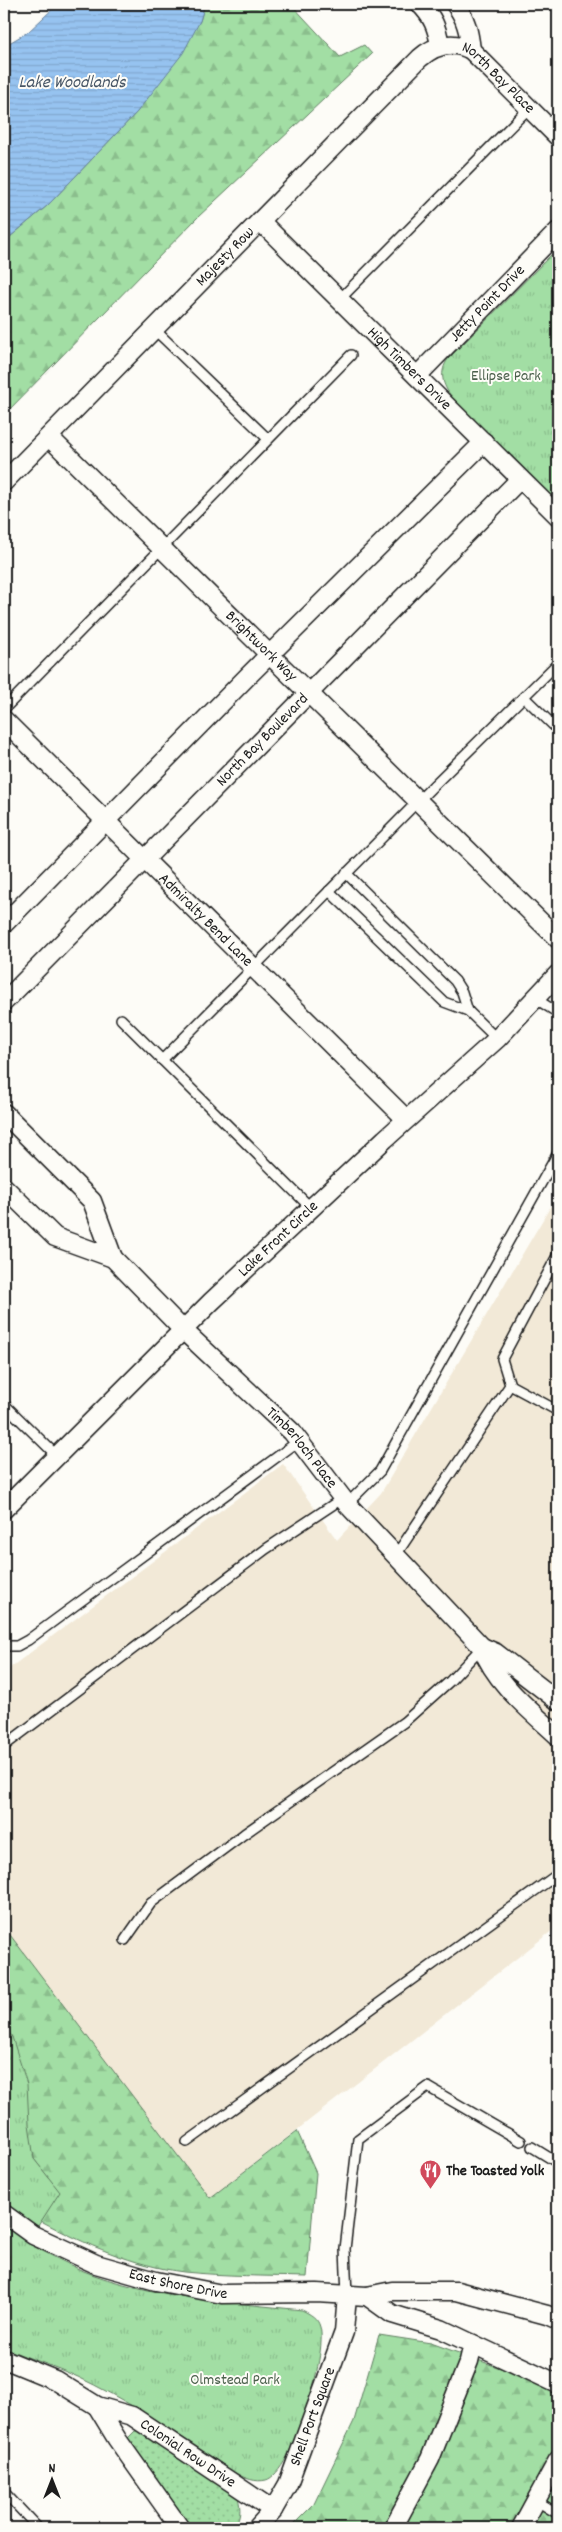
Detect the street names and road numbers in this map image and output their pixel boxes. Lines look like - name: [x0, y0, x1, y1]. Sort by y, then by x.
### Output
- street label: North Bay Place: [458, 36, 540, 119]
- street label: Majesty Row: [190, 221, 260, 292]
- street label: Jetty Point Drive: [444, 260, 531, 347]
- street label: High Timbers Drive: [362, 322, 457, 416]
- street label: Brightwork Way: [220, 605, 303, 688]
- street label: North Bay Boulevard: [211, 688, 314, 792]
- street label: Admiralty Bend Lane: [153, 868, 258, 972]
- street label: Lake Front Circle: [233, 1195, 324, 1282]
- street label: Timberloch Place: [261, 1402, 343, 1493]
- street label: East Shore Drive: [126, 2262, 227, 2306]
- street label: Shell Port Square: [284, 2364, 342, 2469]
- street label: Colonial Row Drive: [135, 2413, 240, 2494]

